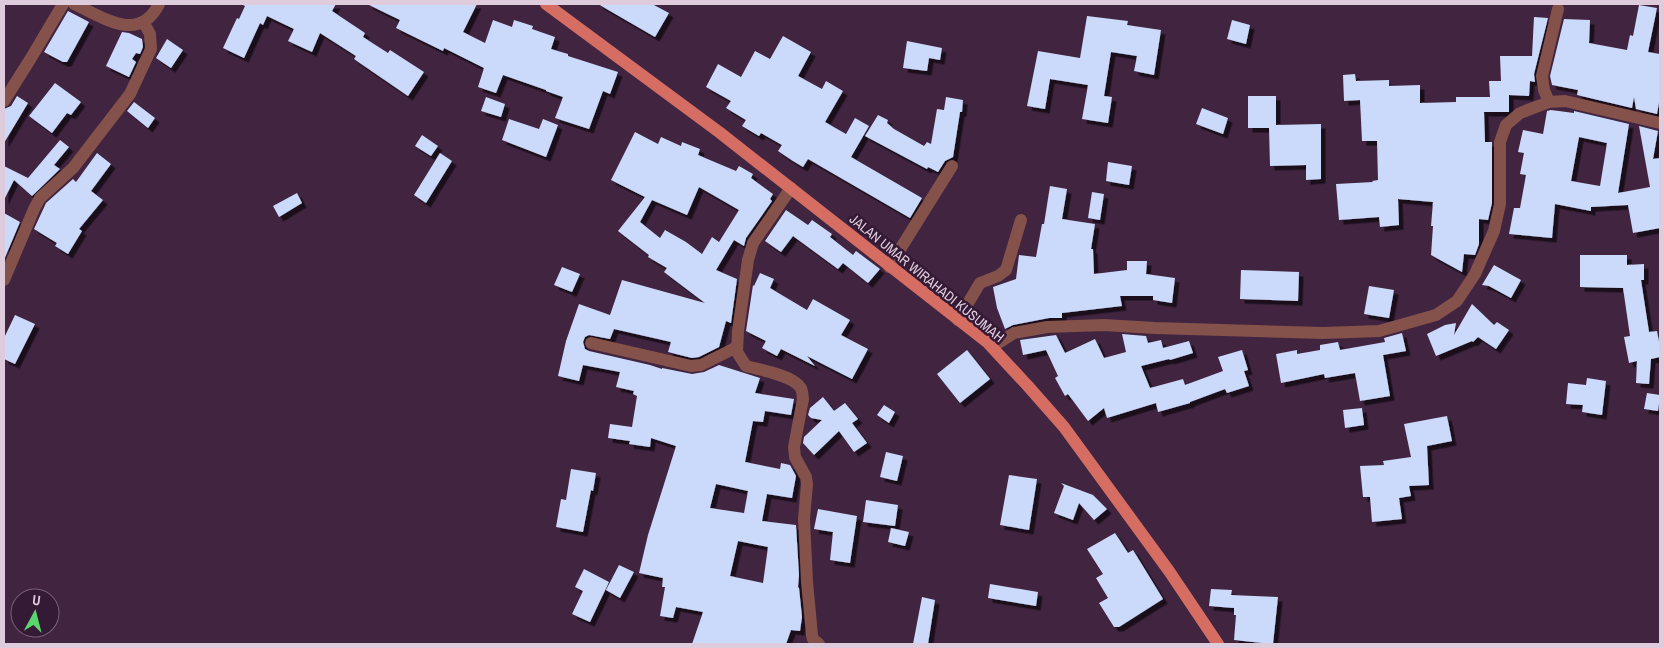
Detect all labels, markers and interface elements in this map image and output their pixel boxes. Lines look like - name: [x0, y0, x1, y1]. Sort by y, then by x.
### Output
- street label: JALAN UMAR WIRAHADI KUSUMAH: [846, 210, 1008, 346]
- north arrow: [10, 588, 60, 638]
- text: U: [31, 591, 42, 610]

